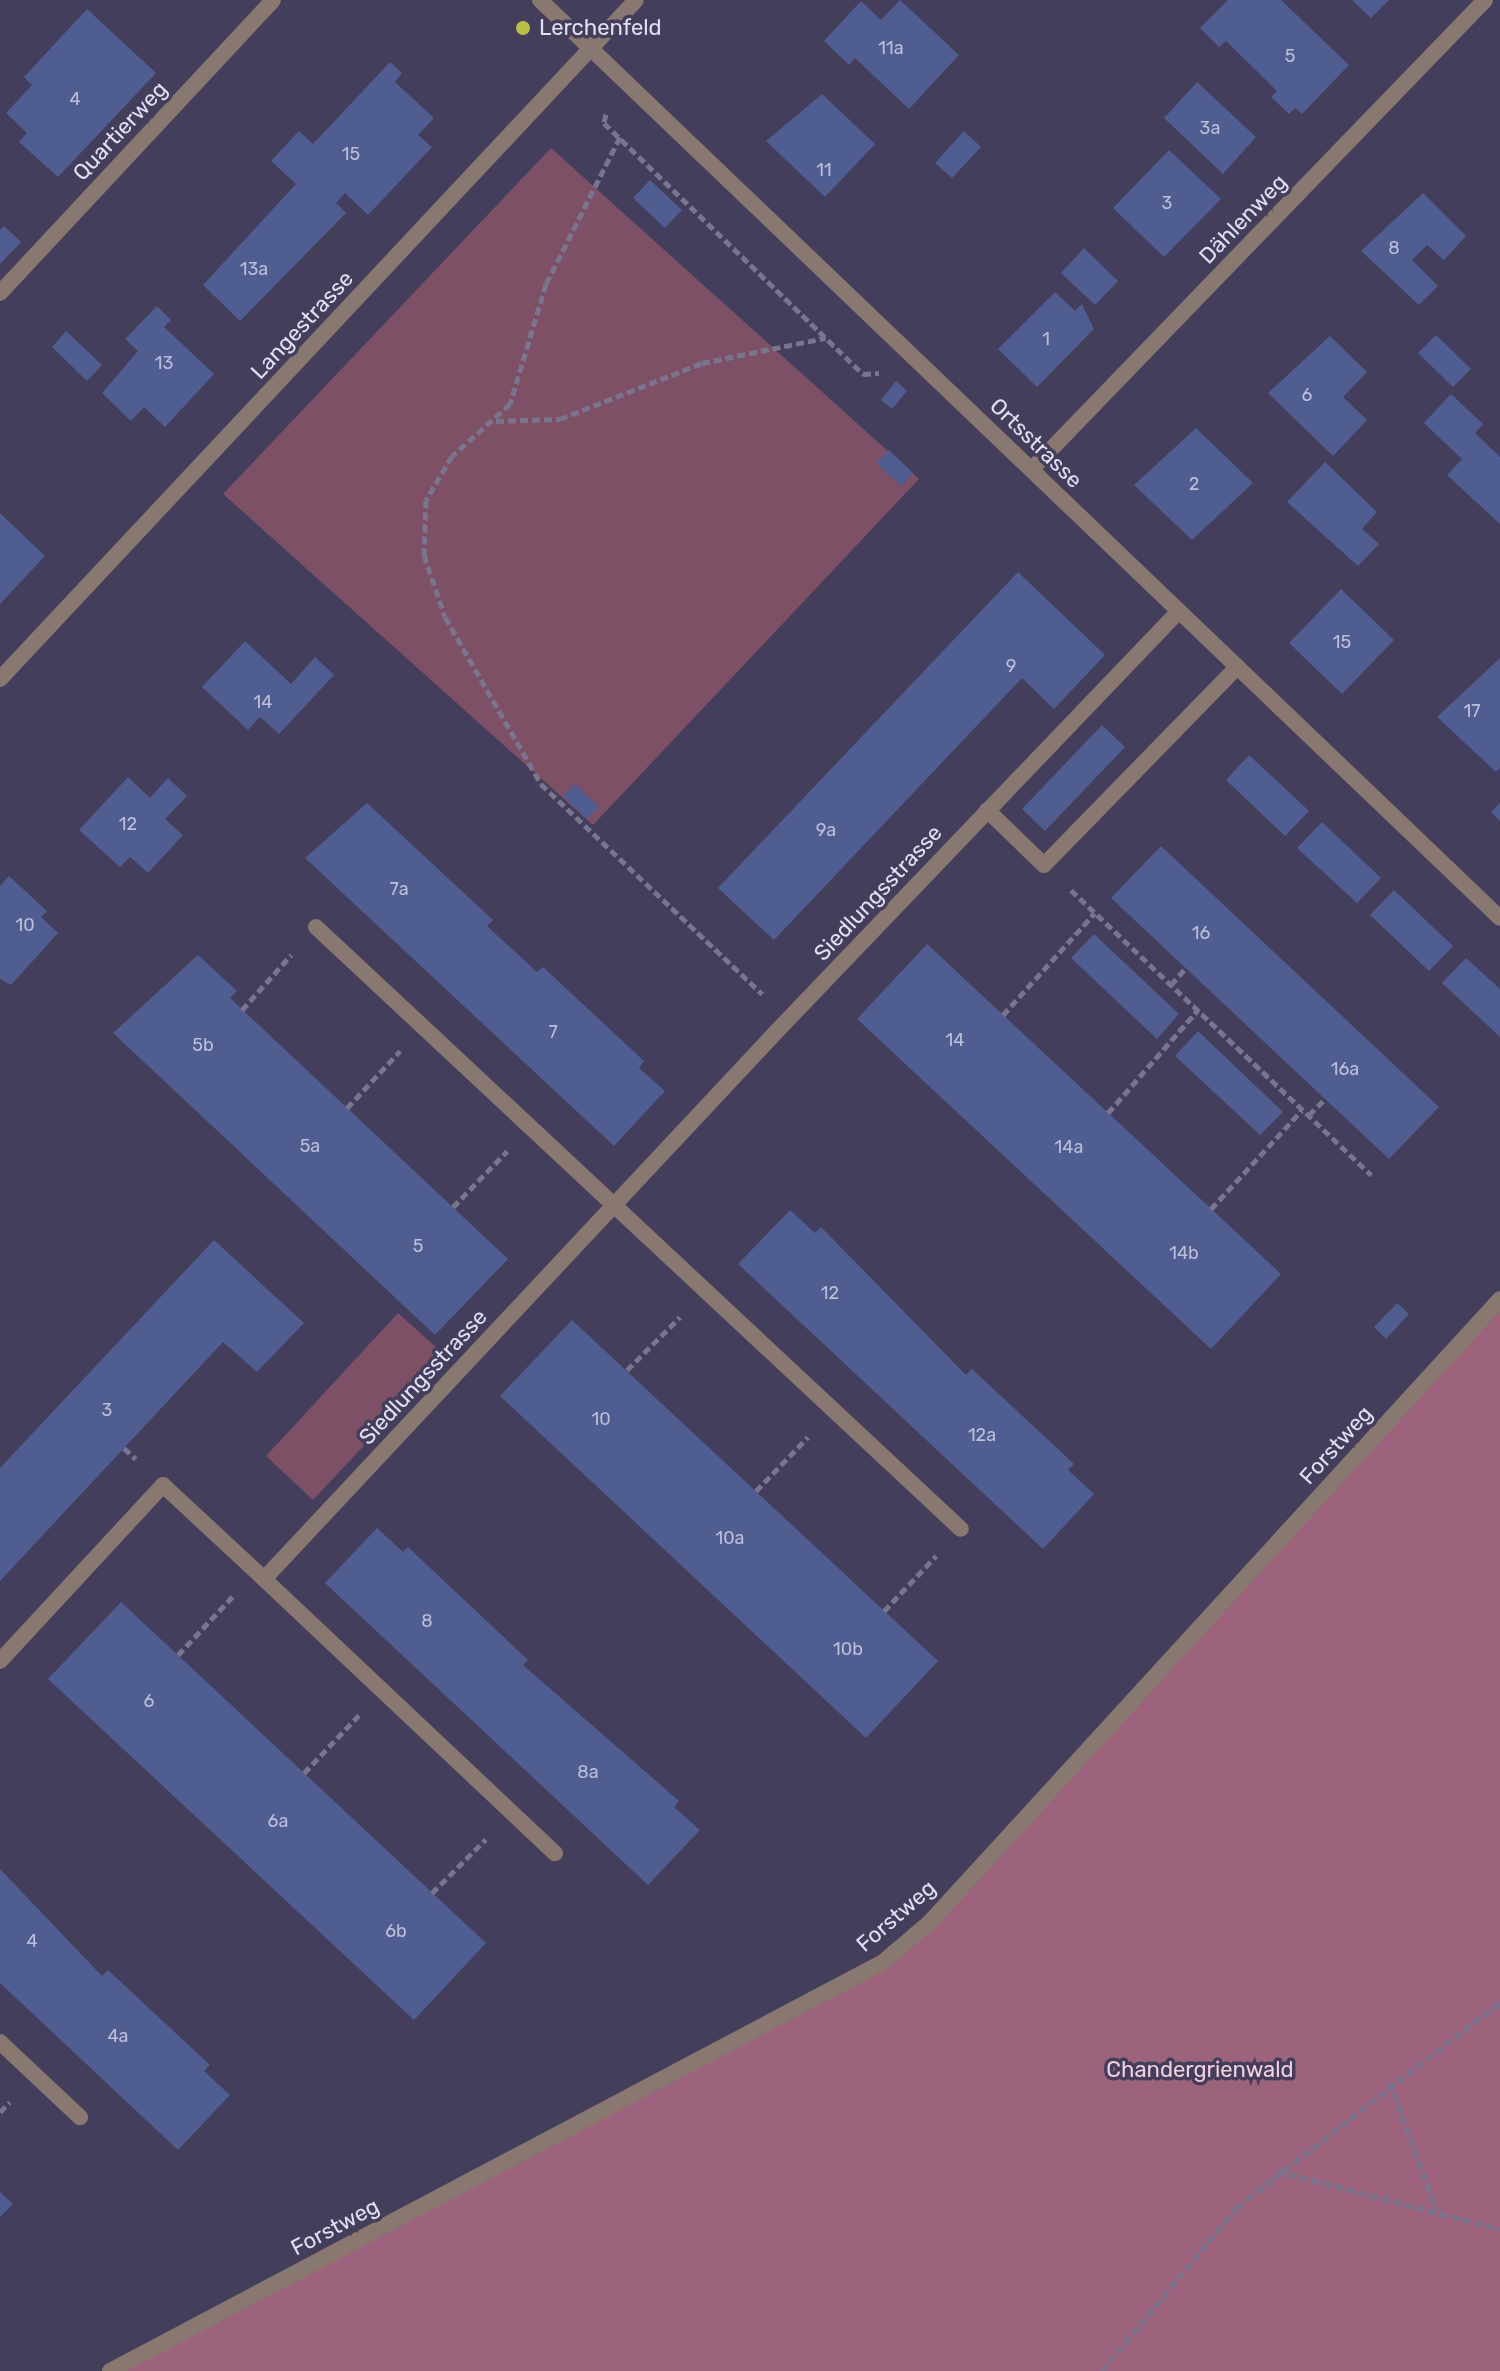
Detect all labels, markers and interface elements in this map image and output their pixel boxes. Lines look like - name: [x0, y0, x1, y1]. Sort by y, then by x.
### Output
- place label: Lerchenfeld: [539, 15, 662, 41]
- marker: Lerchenfeld: [514, 19, 532, 37]
- house number: 11a: [878, 37, 904, 59]
- house number: 5: [1285, 45, 1295, 67]
- street label: Quartierweg: [67, 76, 173, 186]
- house number: 4: [69, 88, 81, 110]
- house number: 3a: [1200, 117, 1220, 139]
- house number: 15: [342, 143, 360, 165]
- house number: 11: [816, 159, 832, 181]
- street label: Dählenweg: [1194, 169, 1292, 269]
- house number: 3: [1162, 192, 1172, 214]
- house number: 8: [1388, 237, 1400, 259]
- house number: 13a: [240, 258, 268, 280]
- street label: Langestrasse: [245, 265, 359, 385]
- house number: 1: [1042, 328, 1050, 350]
- house number: 13: [155, 352, 173, 374]
- house number: 6: [1302, 384, 1312, 406]
- street label: Ortsstrasse: [984, 393, 1088, 493]
- house number: 2: [1189, 473, 1199, 495]
- house number: 15: [1333, 631, 1351, 653]
- house number: 9: [1006, 655, 1016, 677]
- house number: 14: [254, 691, 272, 713]
- house number: 17: [1464, 700, 1480, 722]
- house number: 12: [119, 813, 137, 835]
- house number: 9a: [816, 819, 836, 841]
- street label: Siedlungsstrasse: [808, 820, 948, 966]
- house number: 7a: [389, 878, 409, 900]
- house number: 10: [15, 914, 35, 936]
- house number: 16: [1192, 922, 1210, 944]
- house number: 7: [548, 1021, 558, 1043]
- house number: 14: [946, 1029, 964, 1051]
- house number: 5b: [192, 1034, 214, 1056]
- house number: 16a: [1331, 1058, 1359, 1080]
- house number: 5a: [300, 1135, 320, 1157]
- house number: 14a: [1055, 1136, 1083, 1158]
- house number: 5: [413, 1235, 423, 1257]
- house number: 14b: [1169, 1242, 1199, 1264]
- house number: 12: [821, 1282, 839, 1304]
- street label: Siedlungsstrasse: [353, 1304, 493, 1450]
- house number: 3: [102, 1399, 112, 1421]
- street label: Forstweg: [1294, 1400, 1378, 1490]
- house number: 10: [591, 1408, 611, 1430]
- house number: 12a: [968, 1424, 996, 1446]
- house number: 10a: [715, 1527, 745, 1549]
- house number: 8: [421, 1610, 433, 1632]
- house number: 10b: [833, 1638, 863, 1660]
- house number: 6: [144, 1690, 154, 1712]
- house number: 8a: [577, 1761, 599, 1783]
- house number: 6a: [268, 1810, 288, 1832]
- street label: Forstweg: [851, 1874, 941, 1958]
- house number: 6b: [385, 1920, 407, 1942]
- house number: 4: [26, 1930, 38, 1952]
- house number: 4a: [107, 2025, 129, 2047]
- park label: Chandergrienwald: [1106, 2057, 1294, 2083]
- street label: Forstweg: [286, 2193, 384, 2261]

